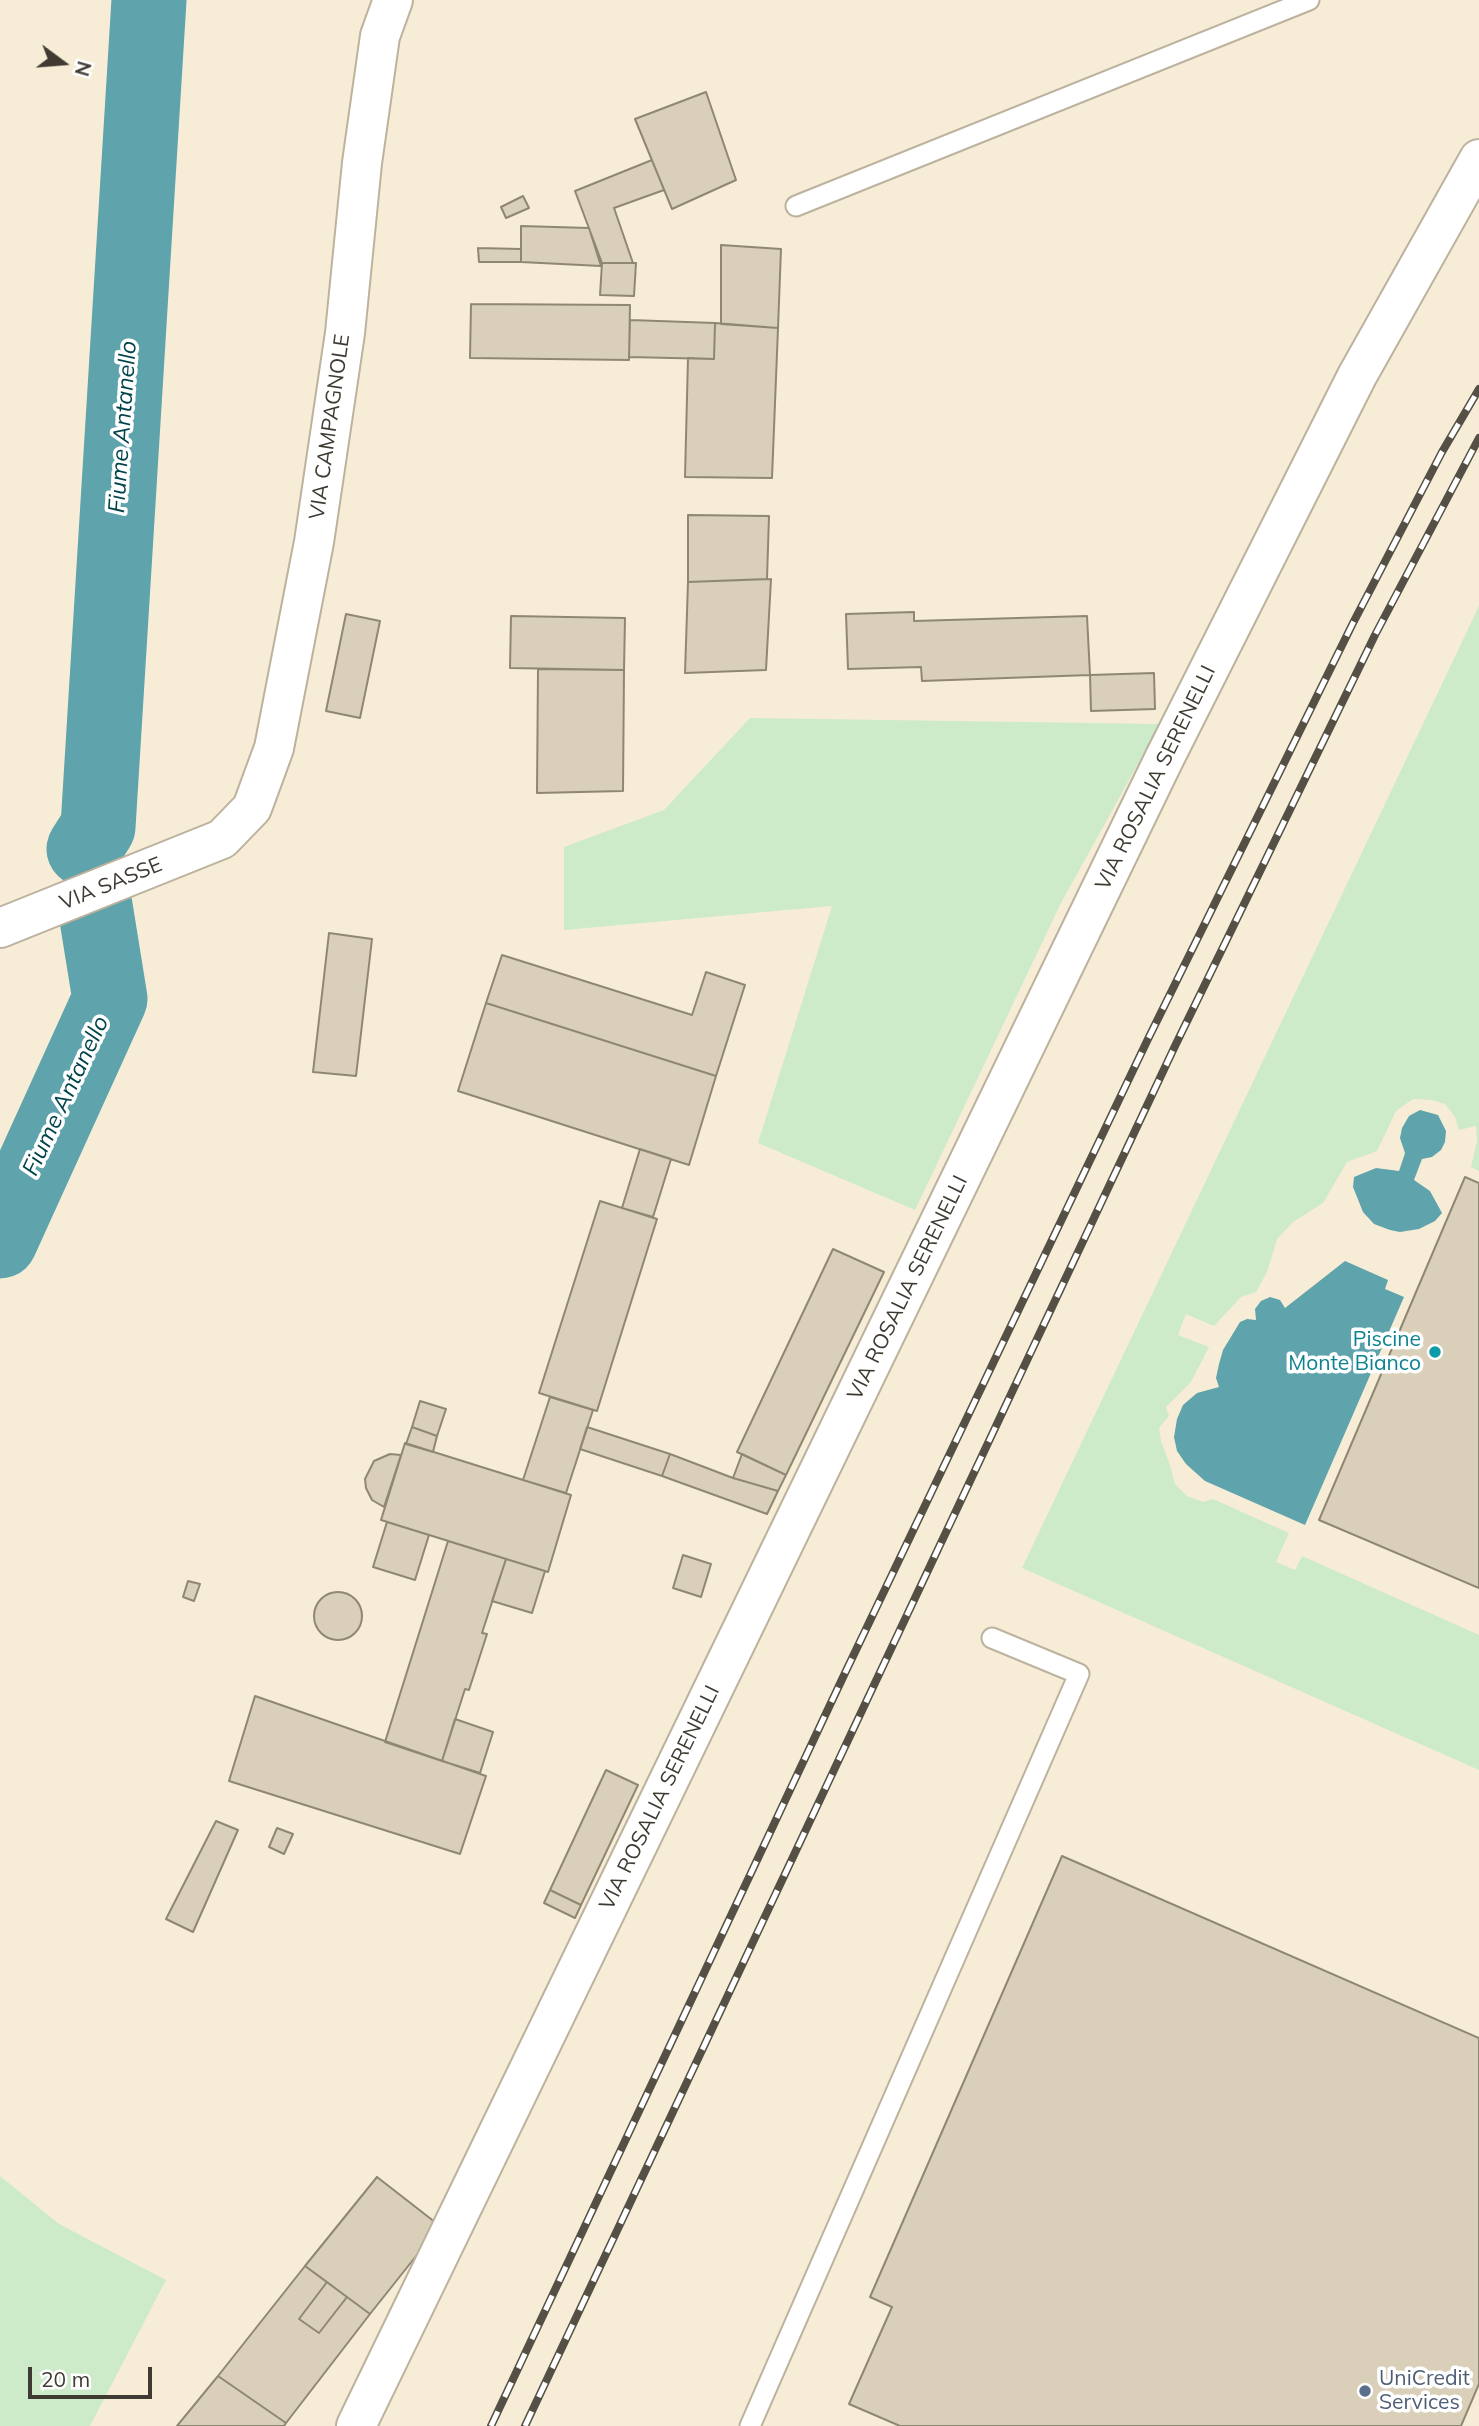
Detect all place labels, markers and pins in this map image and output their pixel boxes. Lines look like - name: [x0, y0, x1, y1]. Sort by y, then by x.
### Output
- place label: Piscine Monte Bianco: [1288, 1327, 1421, 1377]
- marker: Piscine Monte Bianco: [1427, 1344, 1443, 1360]
- place label: UniCredit Services: [1379, 2366, 1470, 2416]
- marker: UniCredit Services: [1357, 2383, 1373, 2399]

